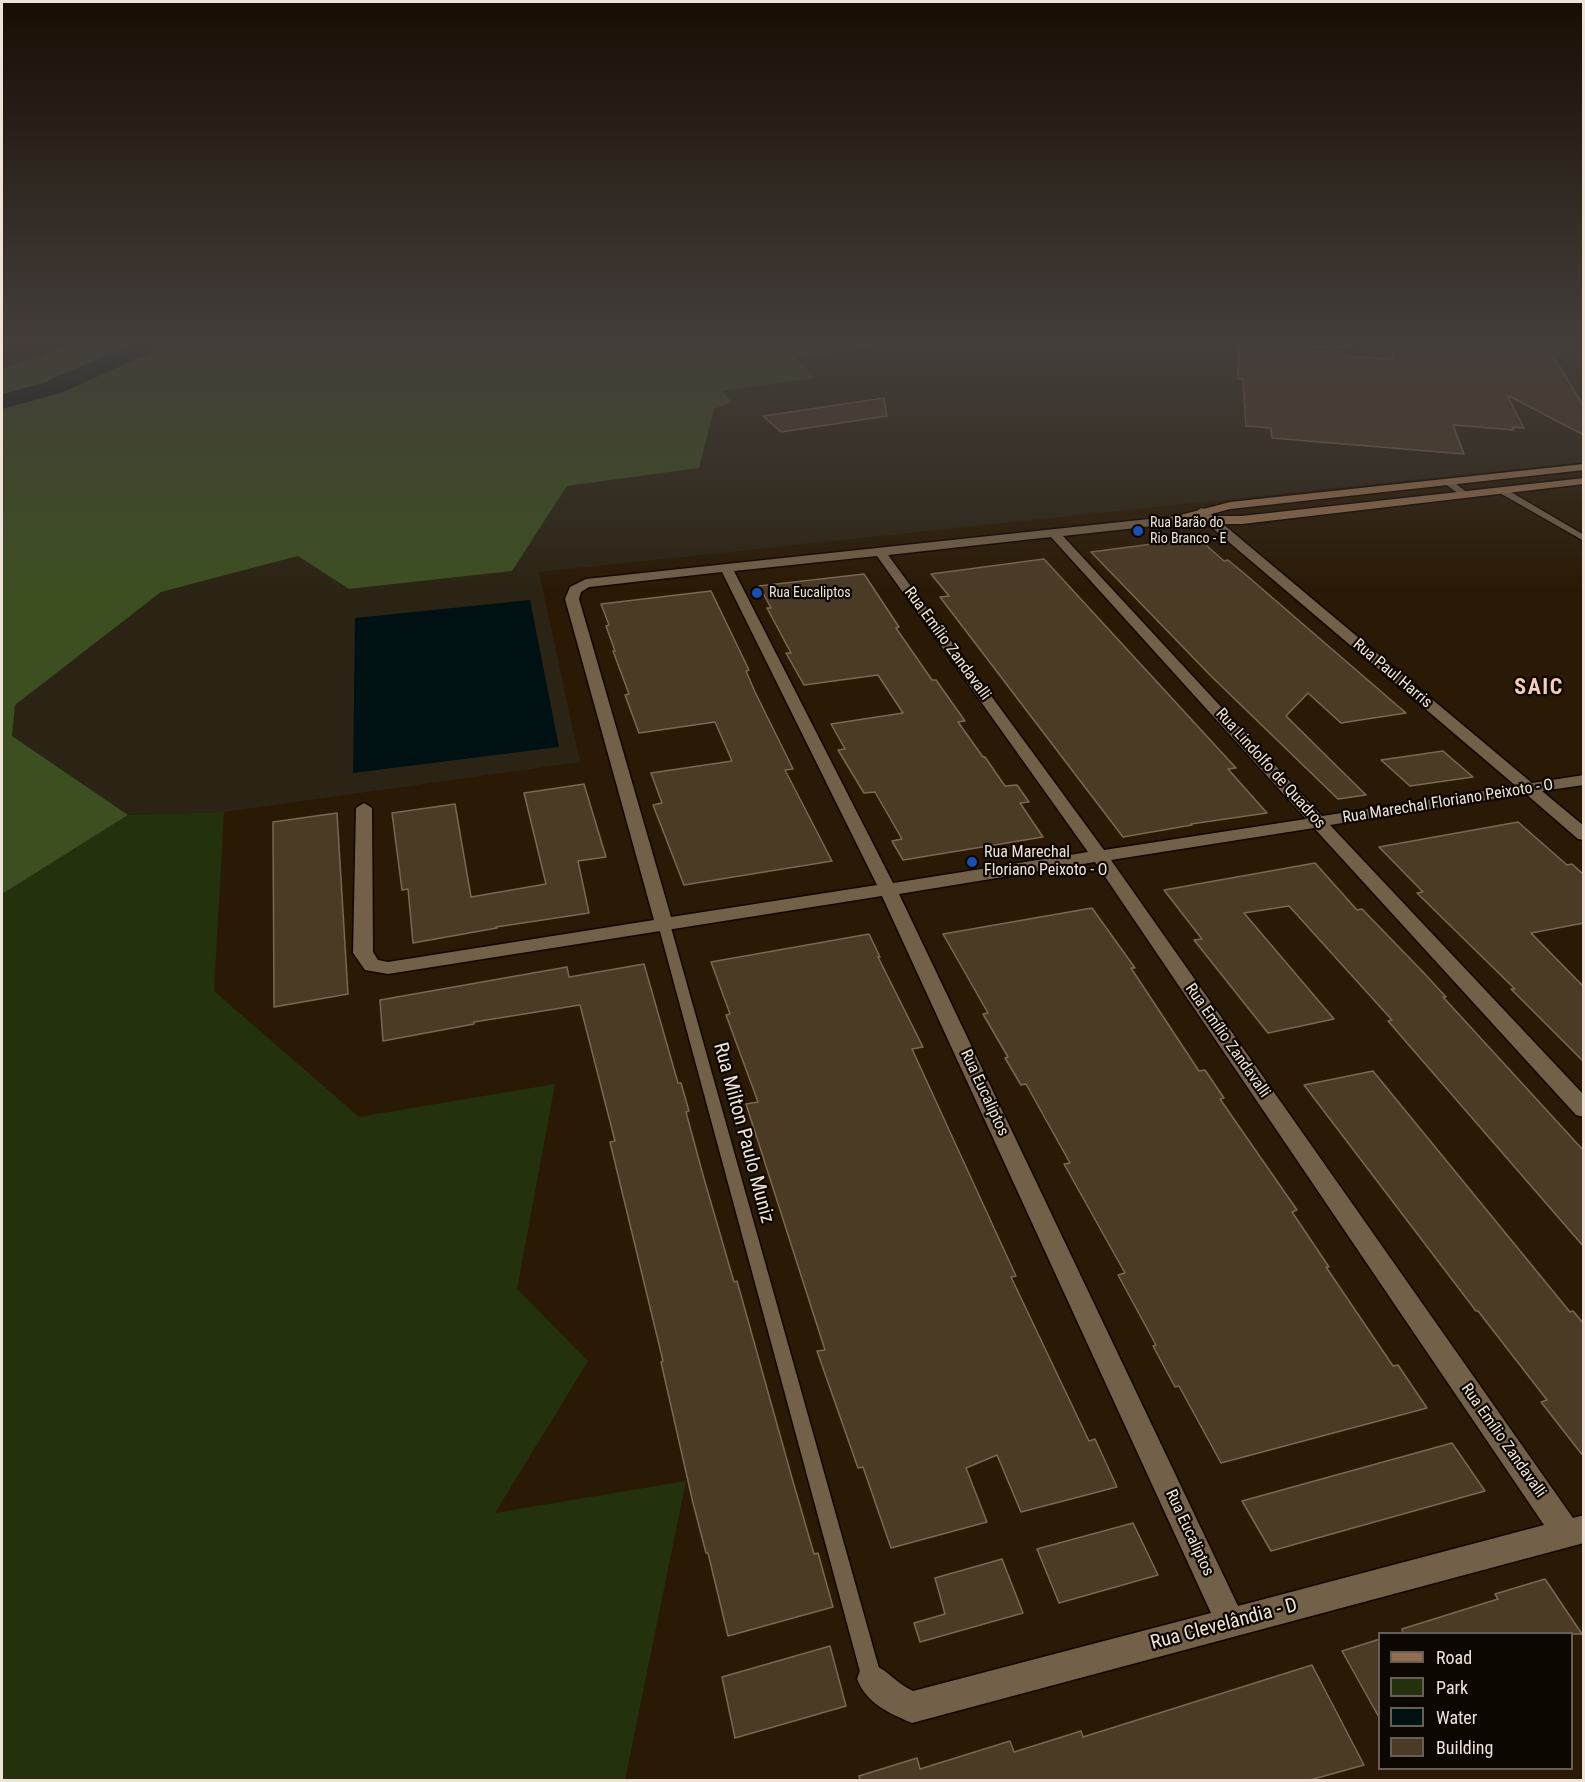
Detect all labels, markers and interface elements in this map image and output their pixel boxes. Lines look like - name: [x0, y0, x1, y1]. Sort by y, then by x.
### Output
- place label: Rua Barão do Rio Branco - E: [1150, 515, 1226, 548]
- marker: Rua Barão do Rio Branco - E: [1131, 524, 1145, 538]
- street label: Rua Emílio Zandavalli: [900, 584, 994, 704]
- place label: Rua Eucaliptos: [769, 585, 851, 601]
- marker: Rua Eucaliptos: [750, 586, 764, 600]
- street label: Rua Paul Harris: [1349, 635, 1435, 713]
- district label: SAIC: [1514, 675, 1564, 701]
- street label: Rua Lindolfo de Quadros: [1211, 705, 1329, 833]
- street label: Rua Marechal Floriano Peixoto - O: [1341, 776, 1555, 828]
- place label: Rua Marechal Floriano Peixoto - O: [984, 843, 1107, 881]
- marker: Rua Marechal Floriano Peixoto - O: [965, 855, 979, 869]
- street label: Rua Emílio Zandavalli: [1180, 980, 1274, 1102]
- street label: Rua Milton Paulo Muniz: [707, 1040, 779, 1226]
- street label: Rua Eucaliptos: [956, 1047, 1012, 1139]
- street label: Rua Emílio Zandavalli: [1456, 1380, 1550, 1502]
- street label: Rua Eucaliptos: [1161, 1487, 1217, 1579]
- street label: Rua Clevelândia - D: [1148, 1594, 1300, 1656]
- legend: [1378, 1632, 1573, 1770]
- text: Road: [1436, 1647, 1472, 1668]
- text: Park: [1436, 1677, 1468, 1698]
- text: Water: [1436, 1707, 1477, 1728]
- text: Building: [1436, 1737, 1493, 1758]

